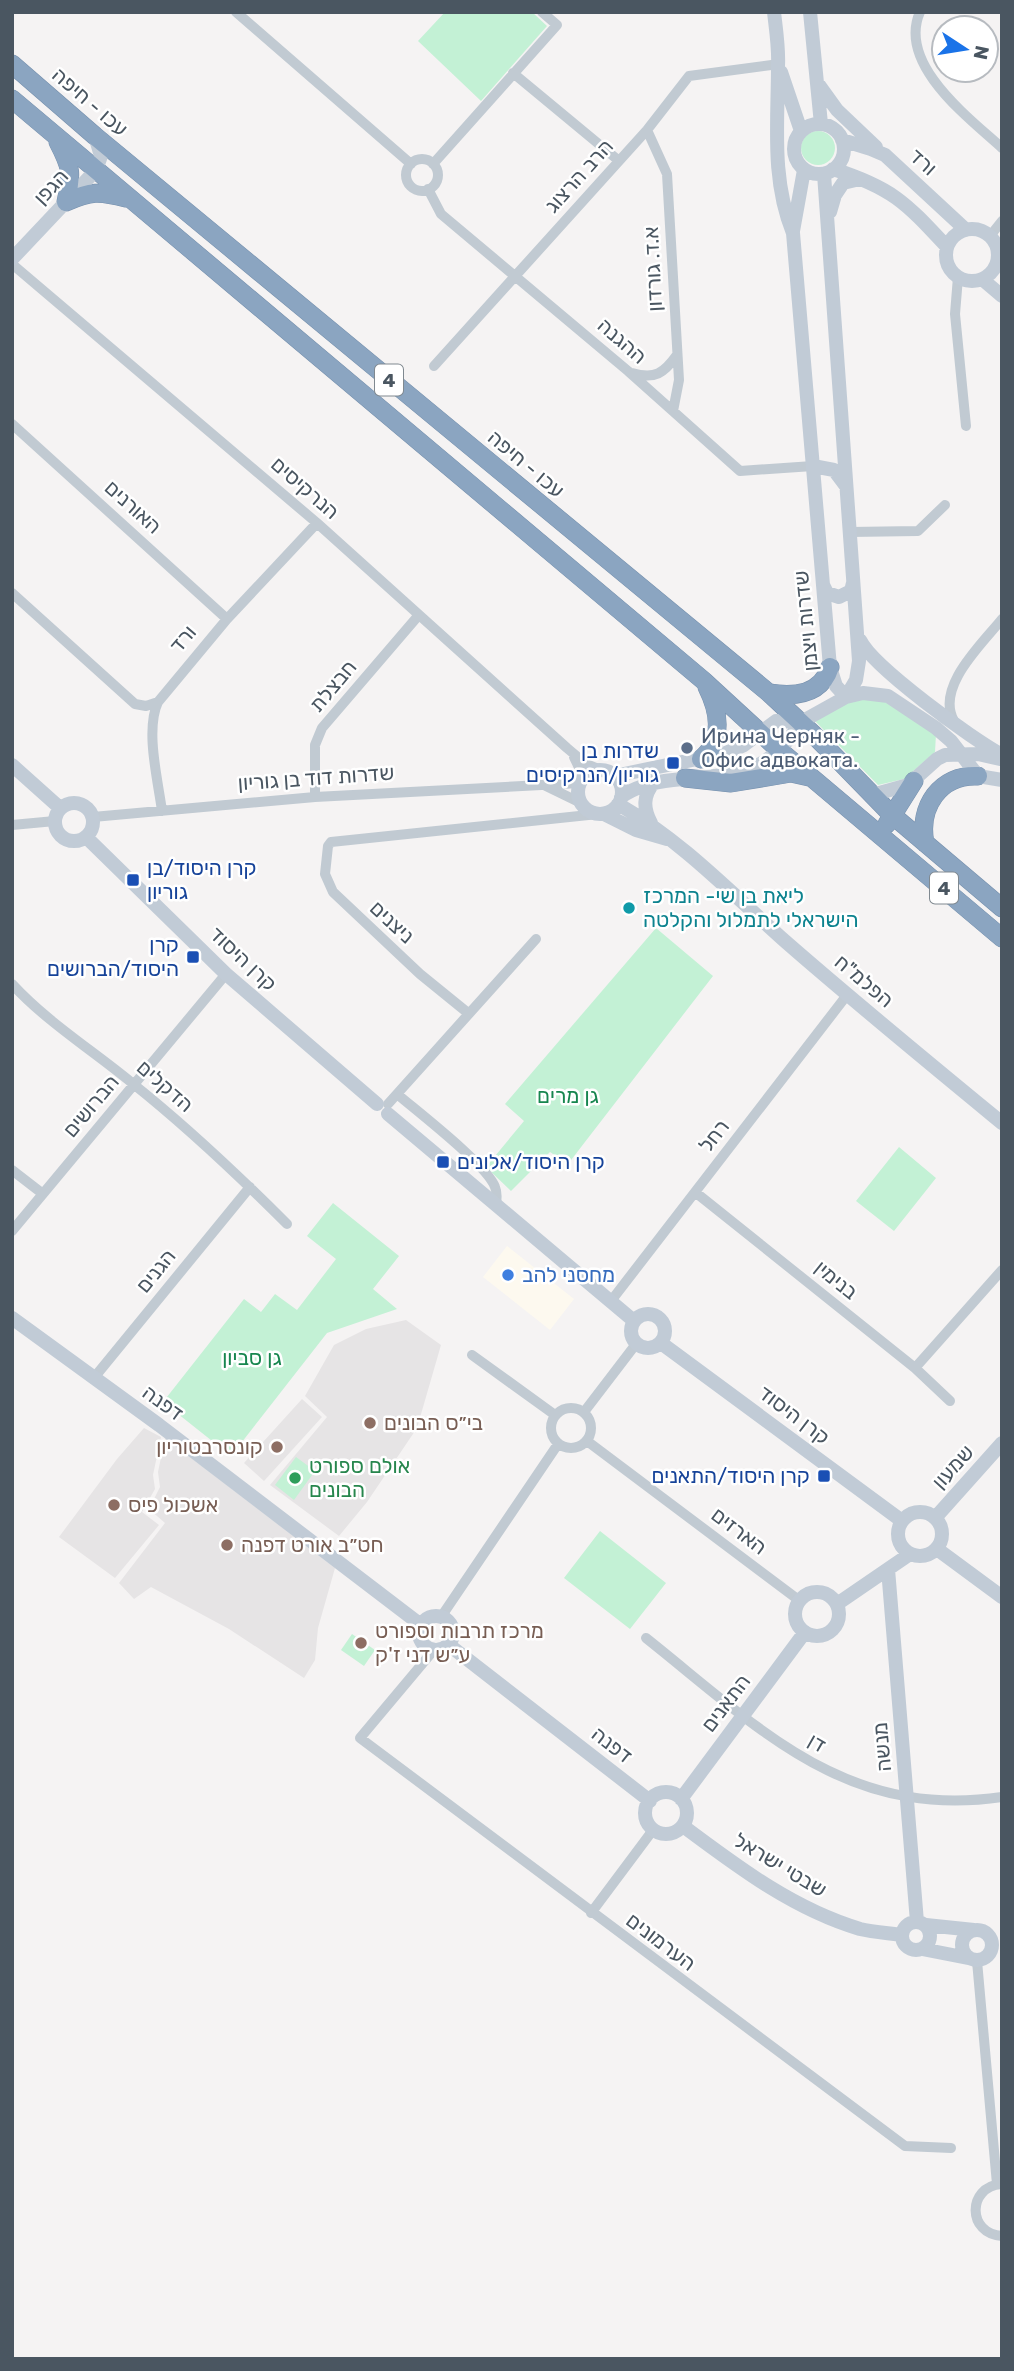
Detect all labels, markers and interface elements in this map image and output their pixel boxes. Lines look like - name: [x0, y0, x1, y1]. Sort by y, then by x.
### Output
- north arrow: [930, 14, 1000, 84]
- text: N: [968, 43, 994, 62]
- street label: עכו - חיפה: [47, 62, 133, 141]
- street label: הרב הרצוג: [539, 134, 618, 218]
- street label: ורד: [904, 143, 942, 180]
- street label: הגפן: [28, 164, 73, 210]
- street label: א.ד. גורדון: [638, 226, 667, 312]
- street label: ההגנה: [593, 313, 652, 369]
- road number: 4: [375, 364, 403, 396]
- street label: עכו - חיפה: [483, 424, 570, 503]
- street label: הנרקיסים: [266, 451, 345, 524]
- street label: האורנים: [100, 475, 167, 539]
- street label: שדרות ויצמן: [788, 569, 823, 673]
- street label: ורד: [164, 620, 201, 658]
- street label: חבצלת: [304, 655, 362, 717]
- place label: Ирина Черняк - Офис адвоката.: [701, 723, 860, 772]
- place label: שדרות בן גוריון/הנרקיסים: [526, 738, 659, 787]
- marker: Ирина Черняк - Офис адвоката.: [679, 740, 695, 756]
- marker: שדרות בן גוריון/הנרקיסים: [665, 755, 681, 771]
- street label: שדרות דוד בן גוריון: [237, 760, 395, 795]
- place label: קרן היסוד/בן גוריון: [147, 855, 257, 904]
- marker: קרן היסוד/בן גוריון: [125, 872, 141, 888]
- road number: 4: [930, 873, 958, 904]
- place label: ליאת בן שי- המרכז הישראלי לתמלול והקלטה: [643, 883, 858, 932]
- street label: ניצנים: [365, 895, 420, 948]
- marker: ליאת בן שי- המרכז הישראלי לתמלול והקלטה: [621, 900, 637, 916]
- street label: קרן היסוד: [204, 921, 282, 996]
- place label: קרן היסוד/הברושים: [47, 932, 179, 981]
- marker: קרן היסוד/הברושים: [185, 949, 201, 965]
- street label: הפלמ"ח: [830, 949, 899, 1012]
- street label: הדקלים: [132, 1054, 199, 1117]
- street label: הברושים: [57, 1069, 124, 1142]
- park label: גן מרים: [537, 1083, 599, 1108]
- street label: רחל: [693, 1114, 734, 1157]
- place label: קרן היסוד/אלונים: [457, 1149, 605, 1174]
- marker: קרן היסוד/אלונים: [435, 1154, 451, 1170]
- street label: הגנים: [131, 1244, 181, 1298]
- street label: בנימין: [810, 1255, 863, 1304]
- place label: מחסני להב: [522, 1262, 615, 1287]
- marker: מחסני להב: [500, 1267, 516, 1283]
- park label: גן סביון: [222, 1345, 282, 1370]
- street label: דפנה: [138, 1379, 189, 1426]
- street label: קרן היסוד: [754, 1380, 835, 1450]
- place label: בי״ס הבונים: [384, 1410, 483, 1435]
- marker: בי״ס הבונים: [362, 1415, 378, 1431]
- place label: קונסרבטוריון: [156, 1434, 263, 1459]
- marker: קונסרבטוריון: [269, 1439, 285, 1455]
- street label: שמעון: [926, 1440, 979, 1494]
- place label: אולם ספורט הבונים: [309, 1453, 410, 1502]
- place label: קרן היסוד/התאנים: [651, 1463, 810, 1488]
- marker: קרן היסוד/התאנים: [816, 1468, 832, 1484]
- marker: אולם ספורט הבונים: [287, 1470, 303, 1486]
- place label: אשכול פיס: [128, 1492, 218, 1517]
- marker: אשכול פיס: [106, 1497, 122, 1513]
- street label: הארזים: [707, 1502, 772, 1559]
- place label: חט״ב אורט דפנה: [241, 1532, 384, 1557]
- marker: חט״ב אורט דפנה: [219, 1537, 235, 1553]
- place label: מרכז תרבות וספורט ע״ש דני ז'ק: [375, 1618, 544, 1667]
- marker: מרכז תרבות וספורט ע״ש דני ז'ק: [353, 1635, 369, 1651]
- street label: התאנים: [696, 1669, 755, 1736]
- street label: דפנה: [587, 1721, 638, 1768]
- street label: מנשה: [867, 1721, 896, 1773]
- street label: דן: [804, 1728, 831, 1758]
- street label: שבטי ישראל: [729, 1827, 831, 1902]
- street label: הערמונים: [622, 1907, 701, 1976]

